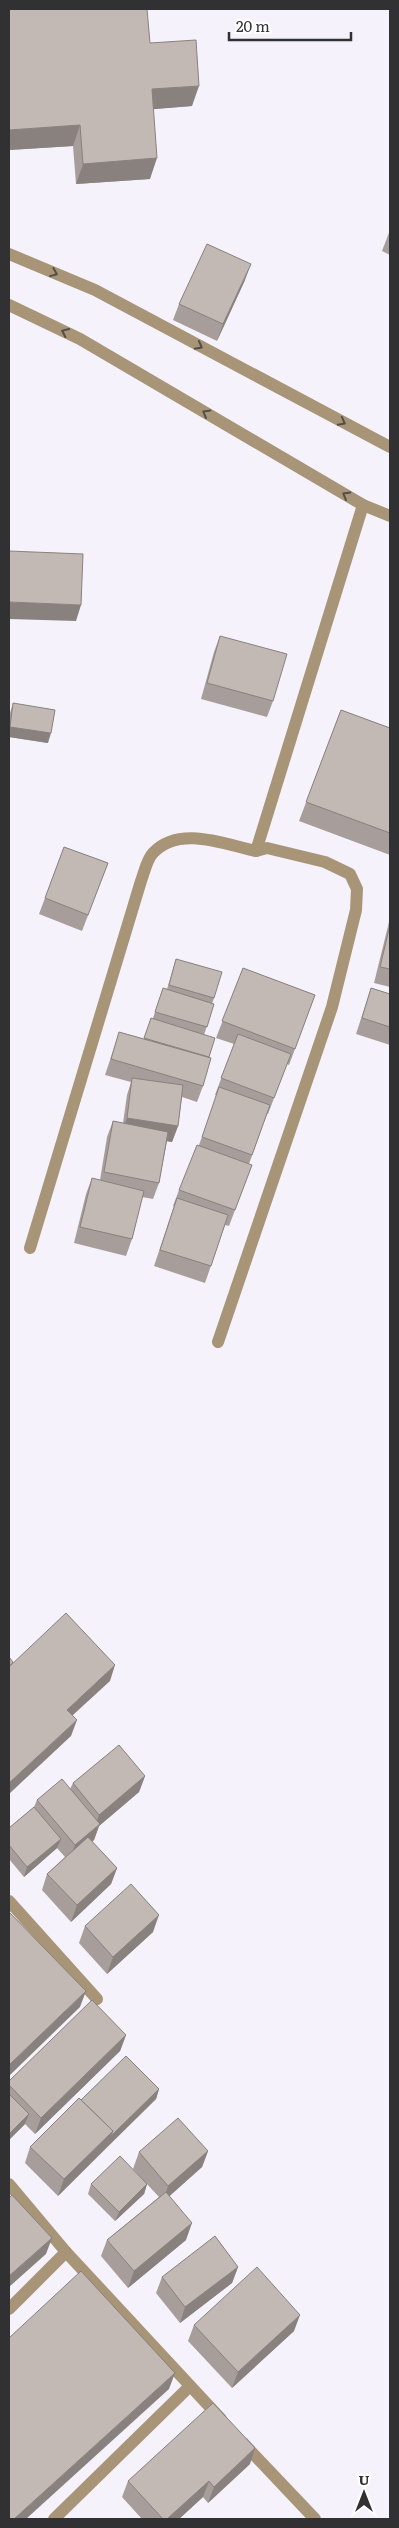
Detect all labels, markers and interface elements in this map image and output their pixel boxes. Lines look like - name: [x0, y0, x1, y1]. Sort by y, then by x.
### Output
- scale bar: [229, 10, 352, 42]
- text: 20 m: [236, 14, 270, 37]
- one-way arrow: [49, 267, 58, 277]
- one-way arrow: [62, 328, 71, 338]
- one-way arrow: [194, 339, 203, 349]
- one-way arrow: [203, 409, 212, 419]
- one-way arrow: [337, 416, 346, 426]
- one-way arrow: [343, 492, 352, 502]
- north arrow: [339, 2468, 389, 2518]
- text: U: [358, 2469, 370, 2489]

